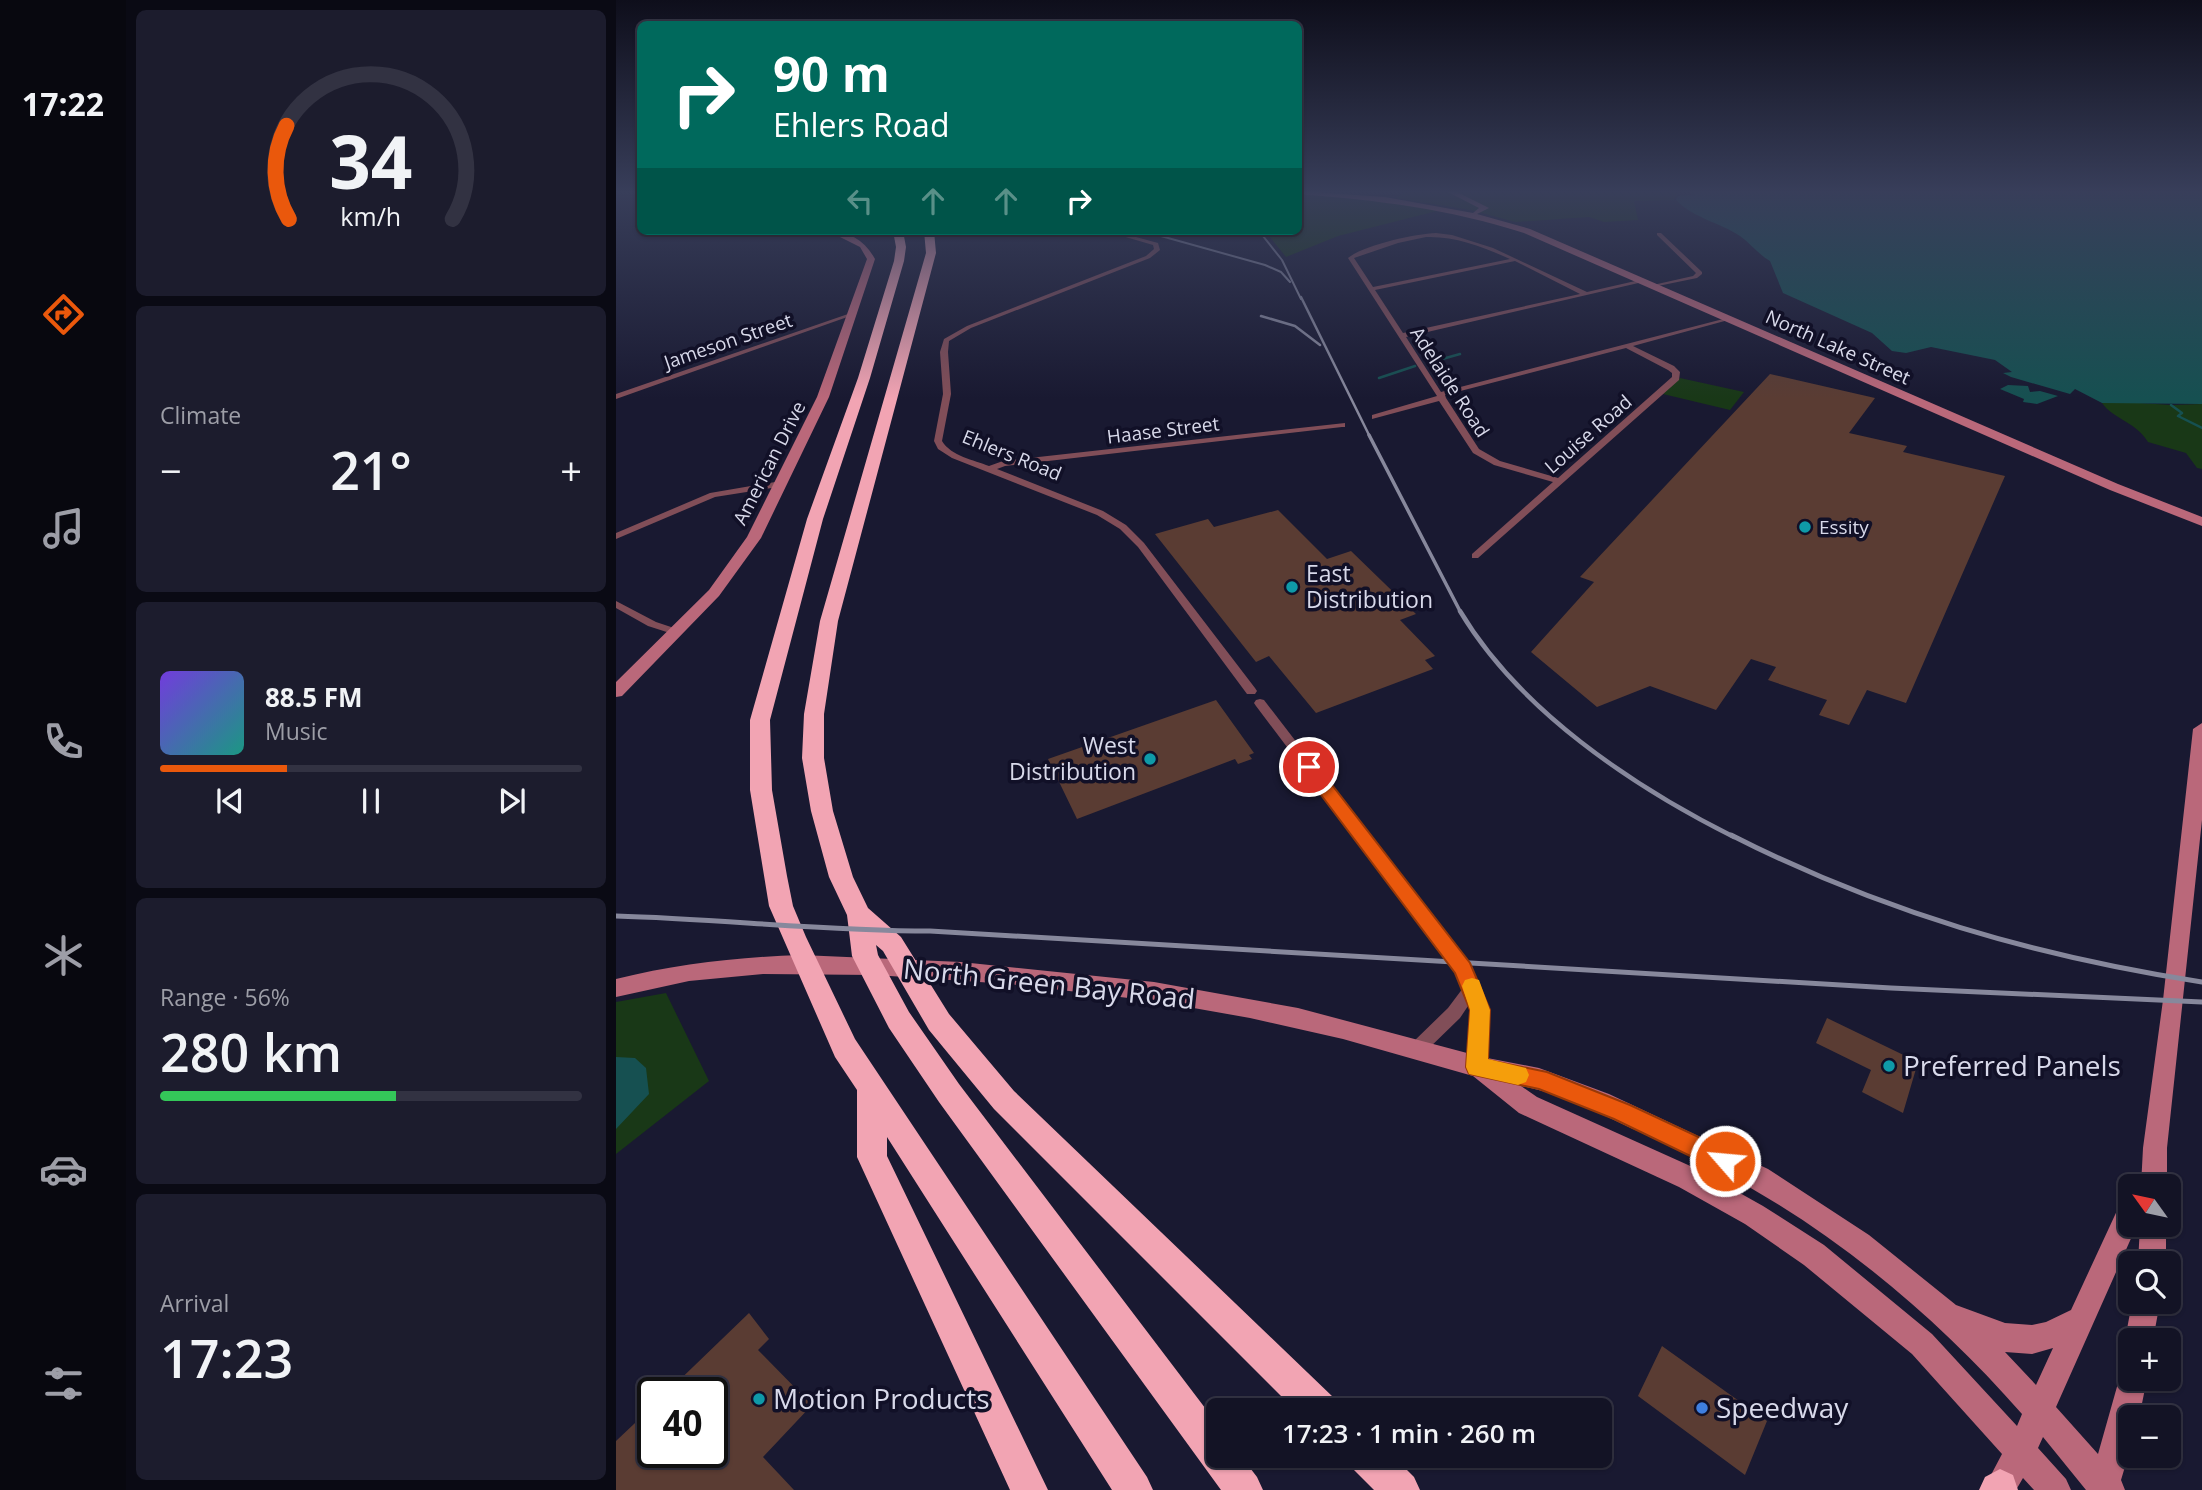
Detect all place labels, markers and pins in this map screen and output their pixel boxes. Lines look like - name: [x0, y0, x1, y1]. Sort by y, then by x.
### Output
- place label: Essity: [1819, 514, 1869, 540]
- marker: Essity: [1797, 519, 1813, 535]
- place label: East Distribution: [1306, 557, 1433, 615]
- marker: East Distribution: [1284, 579, 1300, 595]
- place label: West Distribution: [1009, 729, 1136, 787]
- pin: [1279, 737, 1339, 797]
- marker: West Distribution: [1142, 751, 1158, 767]
- place label: Preferred Panels: [1903, 1046, 2121, 1084]
- marker: Preferred Panels: [1881, 1058, 1897, 1074]
- place label: Motion Products: [773, 1379, 990, 1417]
- place label: Speedway: [1716, 1388, 1849, 1426]
- marker: Motion Products: [751, 1391, 767, 1407]
- marker: Speedway: [1694, 1400, 1710, 1416]

